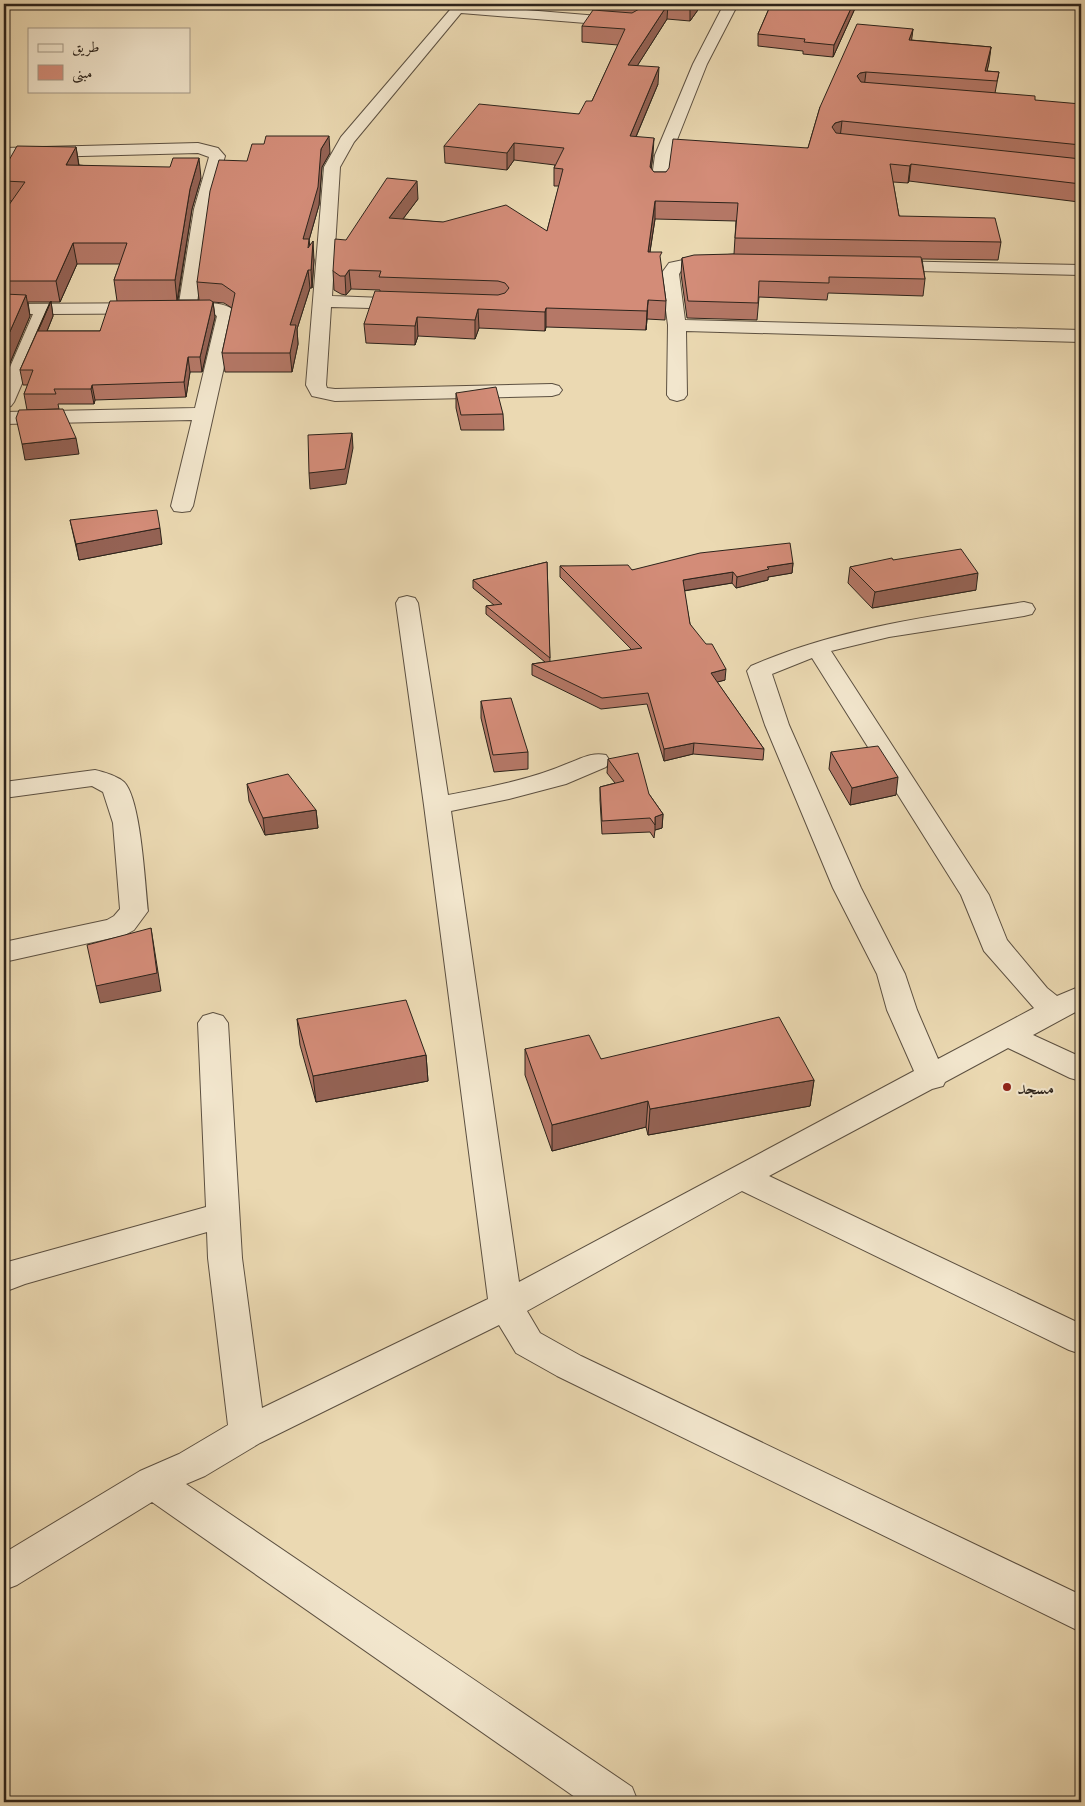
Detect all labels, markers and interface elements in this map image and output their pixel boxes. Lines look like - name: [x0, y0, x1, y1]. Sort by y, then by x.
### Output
- legend: [28, 28, 190, 92]
- text: طريق: [72, 38, 99, 57]
- text: مبنى: [72, 64, 92, 84]
- place label: مسجد: [1017, 1077, 1054, 1100]
- marker: مسجد: [1001, 1081, 1013, 1093]

